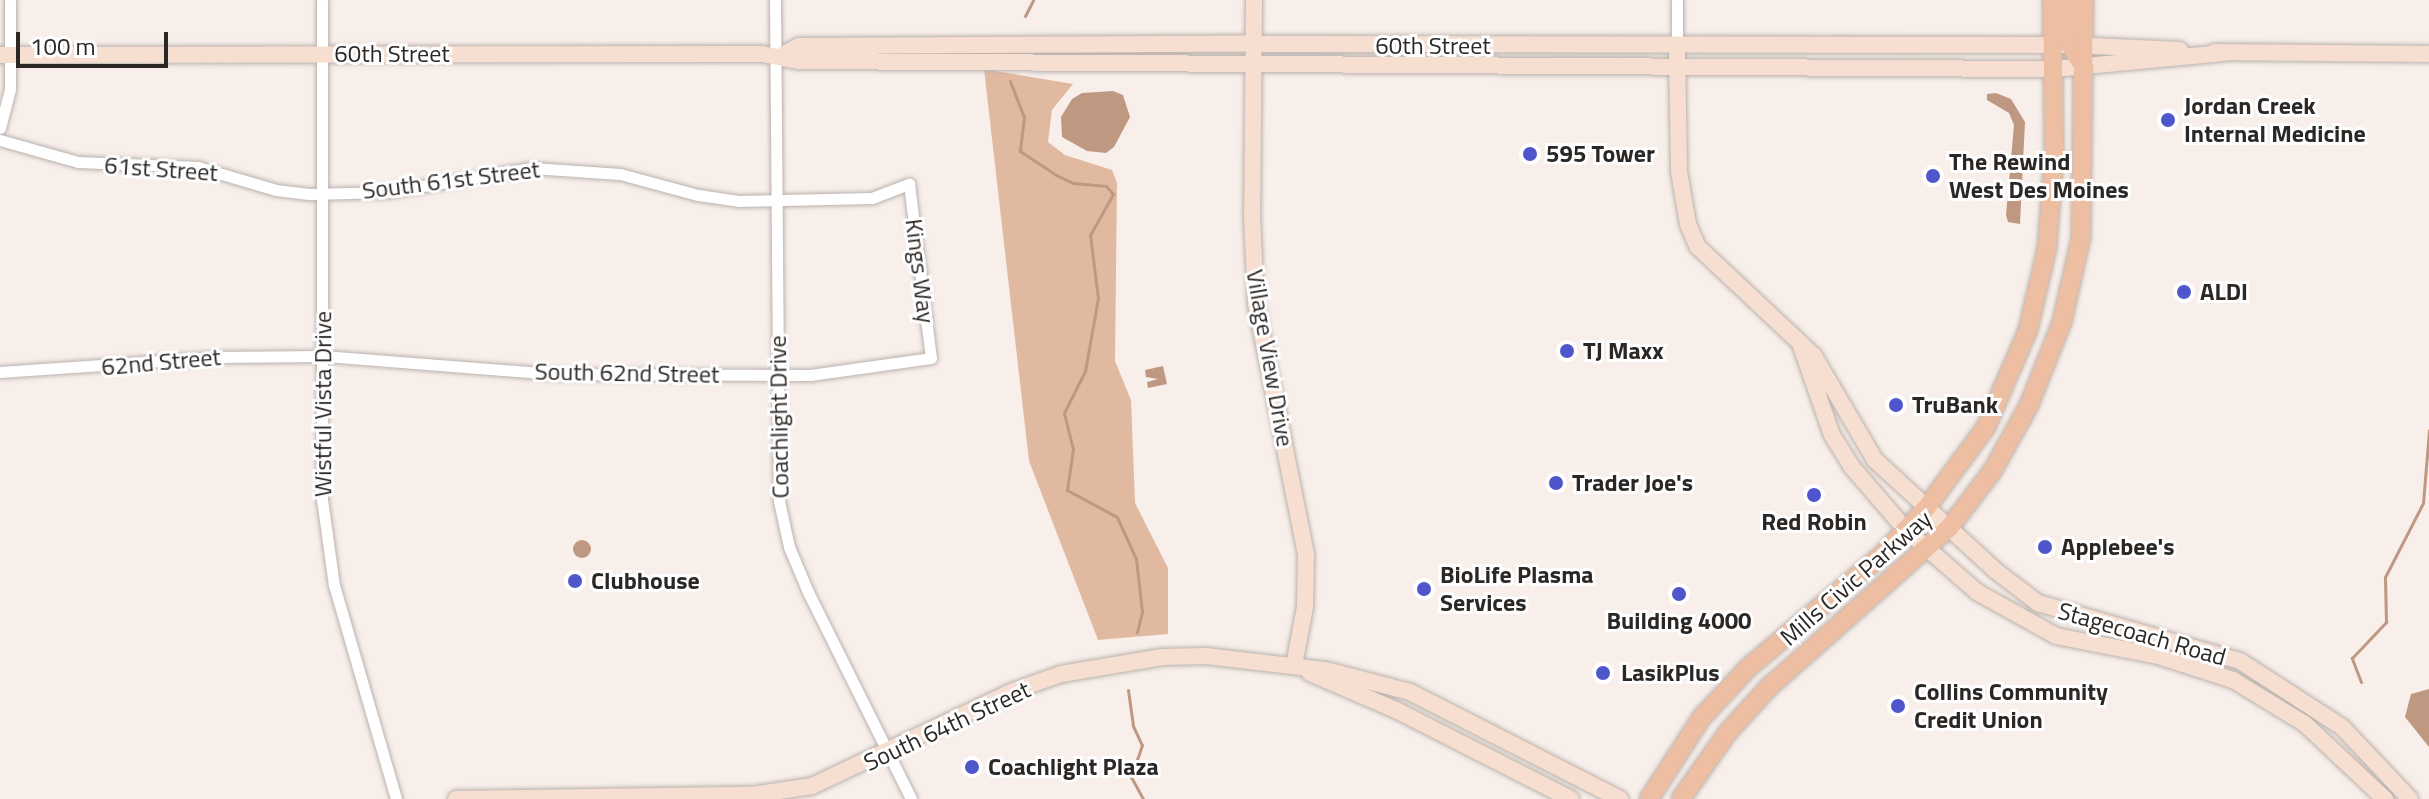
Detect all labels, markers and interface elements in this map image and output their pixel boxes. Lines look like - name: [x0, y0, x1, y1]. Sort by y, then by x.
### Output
- scale bar: [20, 16, 172, 66]
- text: 100 m: [30, 28, 96, 64]
- street label: 60th Street: [1375, 32, 1491, 60]
- street label: 60th Street: [334, 40, 450, 68]
- place label: Jordan Creek Internal Medicine: [2184, 92, 2366, 148]
- marker: Jordan Creek Internal Medicine: [2159, 111, 2177, 129]
- place label: 595 Tower: [1546, 140, 1655, 168]
- marker: 595 Tower: [1521, 145, 1539, 163]
- place label: The Rewind West Des Moines: [1949, 148, 2129, 204]
- street label: 61st Street: [103, 151, 219, 187]
- street label: South 61st Street: [361, 155, 541, 205]
- marker: The Rewind West Des Moines: [1924, 167, 1942, 185]
- street label: Kings Way: [899, 217, 941, 325]
- street label: Village View Drive: [1240, 267, 1300, 449]
- place label: ALDI: [2200, 278, 2248, 306]
- marker: ALDI: [2175, 283, 2193, 301]
- street label: Wistful Vista Drive: [309, 311, 337, 497]
- street label: Coachlight Drive: [763, 335, 795, 499]
- place label: TJ Maxx: [1583, 337, 1664, 365]
- street label: 62nd Street: [100, 342, 222, 382]
- marker: TJ Maxx: [1558, 342, 1576, 360]
- street label: South 62nd Street: [534, 357, 720, 389]
- place label: TruBank: [1912, 391, 1998, 419]
- marker: TruBank: [1887, 396, 1905, 414]
- place label: Trader Joe's: [1572, 469, 1693, 497]
- marker: Trader Joe's: [1547, 474, 1565, 492]
- marker: Red Robin: [1805, 486, 1823, 504]
- street label: Mills Civic Parkway: [1774, 504, 1938, 652]
- place label: Red Robin: [1761, 508, 1867, 536]
- place label: Applebee's: [2061, 533, 2175, 561]
- marker: Applebee's: [2036, 538, 2054, 556]
- place label: BioLife Plasma Services: [1440, 561, 1594, 617]
- place label: Clubhouse: [591, 567, 700, 595]
- marker: Clubhouse: [566, 572, 584, 590]
- marker: BioLife Plasma Services: [1415, 580, 1433, 598]
- marker: Building 4000: [1670, 585, 1688, 603]
- street label: Stagecoach Road: [2055, 596, 2229, 672]
- place label: Building 4000: [1606, 607, 1752, 635]
- place label: LasikPlus: [1621, 659, 1720, 687]
- marker: LasikPlus: [1592, 662, 1614, 684]
- street label: South 64th Street: [859, 675, 1035, 777]
- place label: Collins Community Credit Union: [1914, 678, 2108, 734]
- marker: Collins Community Credit Union: [1889, 697, 1907, 715]
- place label: Coachlight Plaza: [988, 753, 1159, 781]
- marker: Coachlight Plaza: [963, 758, 981, 776]

